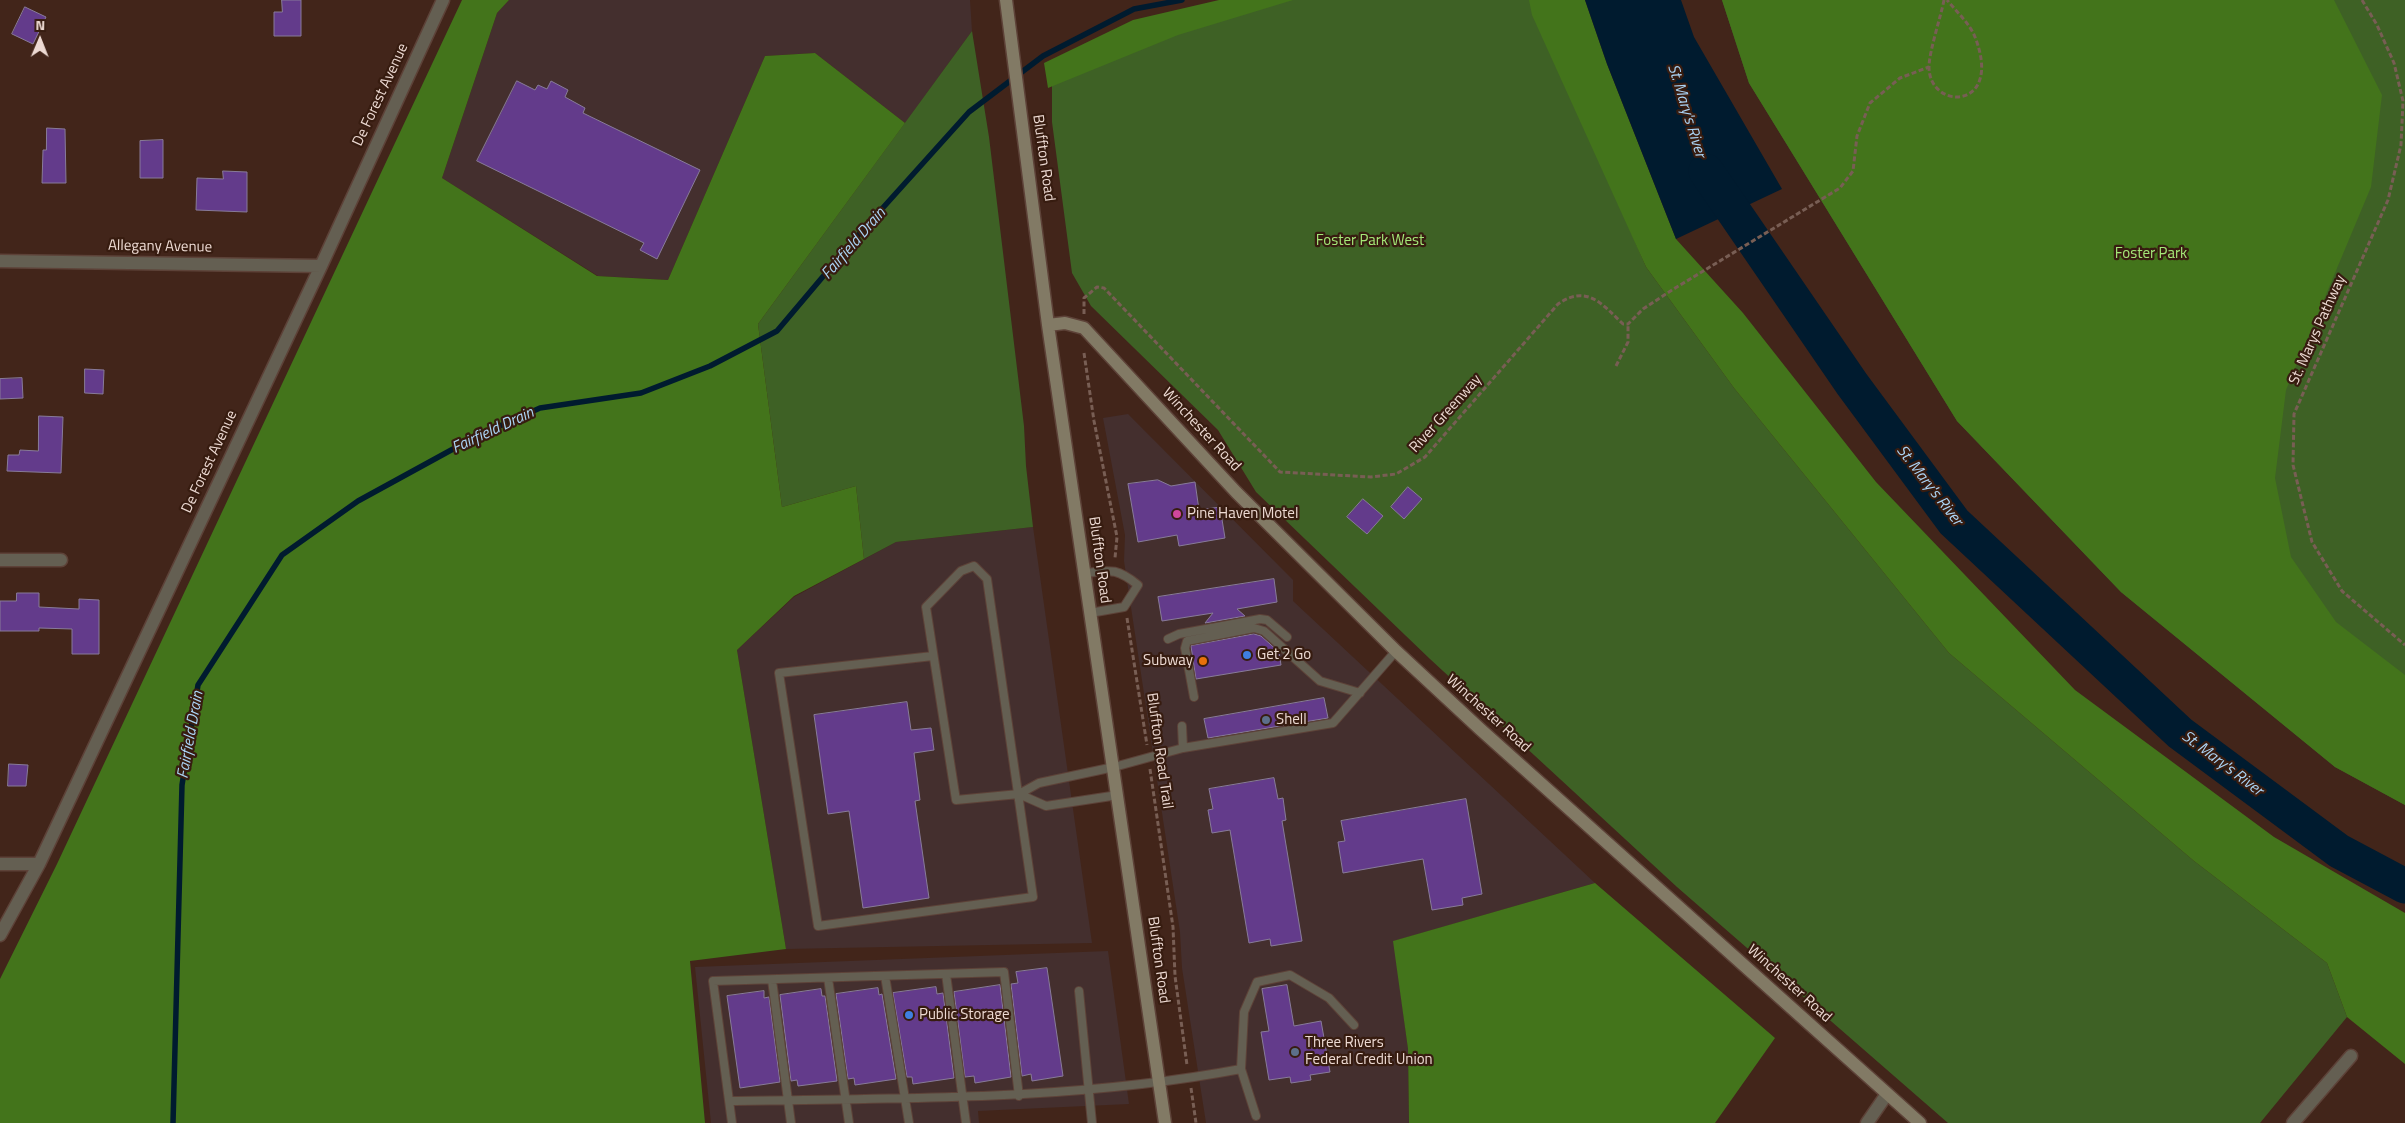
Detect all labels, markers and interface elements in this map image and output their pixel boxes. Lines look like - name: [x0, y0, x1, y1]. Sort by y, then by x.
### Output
- text: N: [35, 14, 45, 35]
- north arrow: [15, 15, 65, 65]
- street label: De Forest Avenue: [349, 41, 413, 149]
- water label: St. Mary's River: [1663, 62, 1709, 160]
- street label: Bluffton Road: [1028, 113, 1058, 203]
- water label: Fairfield Drain: [818, 204, 890, 284]
- park label: Foster Park West: [1316, 232, 1424, 250]
- street label: Allegany Avenue: [108, 237, 212, 257]
- park label: Foster Park: [2115, 245, 2187, 263]
- street label: St. Marys Pathway: [2286, 272, 2350, 388]
- street label: River Greenway: [1406, 371, 1486, 457]
- street label: Winchester Road: [1158, 385, 1244, 475]
- water label: Fairfield Drain: [449, 404, 537, 458]
- street label: De Forest Avenue: [178, 408, 242, 516]
- water label: St. Mary's River: [1892, 442, 1966, 530]
- place label: Pine Haven Motel: [1187, 505, 1298, 523]
- marker: Pine Haven Motel: [1171, 508, 1183, 520]
- street label: Bluffton Road: [1084, 515, 1114, 605]
- place label: Get 2 Go: [1257, 646, 1311, 664]
- marker: Get 2 Go: [1241, 649, 1253, 661]
- place label: Subway: [1143, 652, 1193, 670]
- marker: Subway: [1197, 655, 1209, 667]
- street label: Winchester Road: [1442, 671, 1534, 757]
- water label: Fairfield Drain: [174, 690, 208, 780]
- street label: Bluffton Road Trail: [1142, 692, 1176, 810]
- place label: Shell: [1276, 711, 1307, 729]
- marker: Shell: [1260, 714, 1272, 726]
- water label: St. Mary's River: [2178, 727, 2266, 801]
- street label: Bluffton Road: [1143, 915, 1173, 1005]
- street label: Winchester Road: [1743, 941, 1835, 1027]
- place label: Public Storage: [919, 1006, 1010, 1024]
- marker: Public Storage: [903, 1009, 915, 1021]
- place label: Three Rivers Federal Credit Union: [1305, 1034, 1433, 1069]
- marker: Three Rivers Federal Credit Union: [1289, 1046, 1301, 1058]

